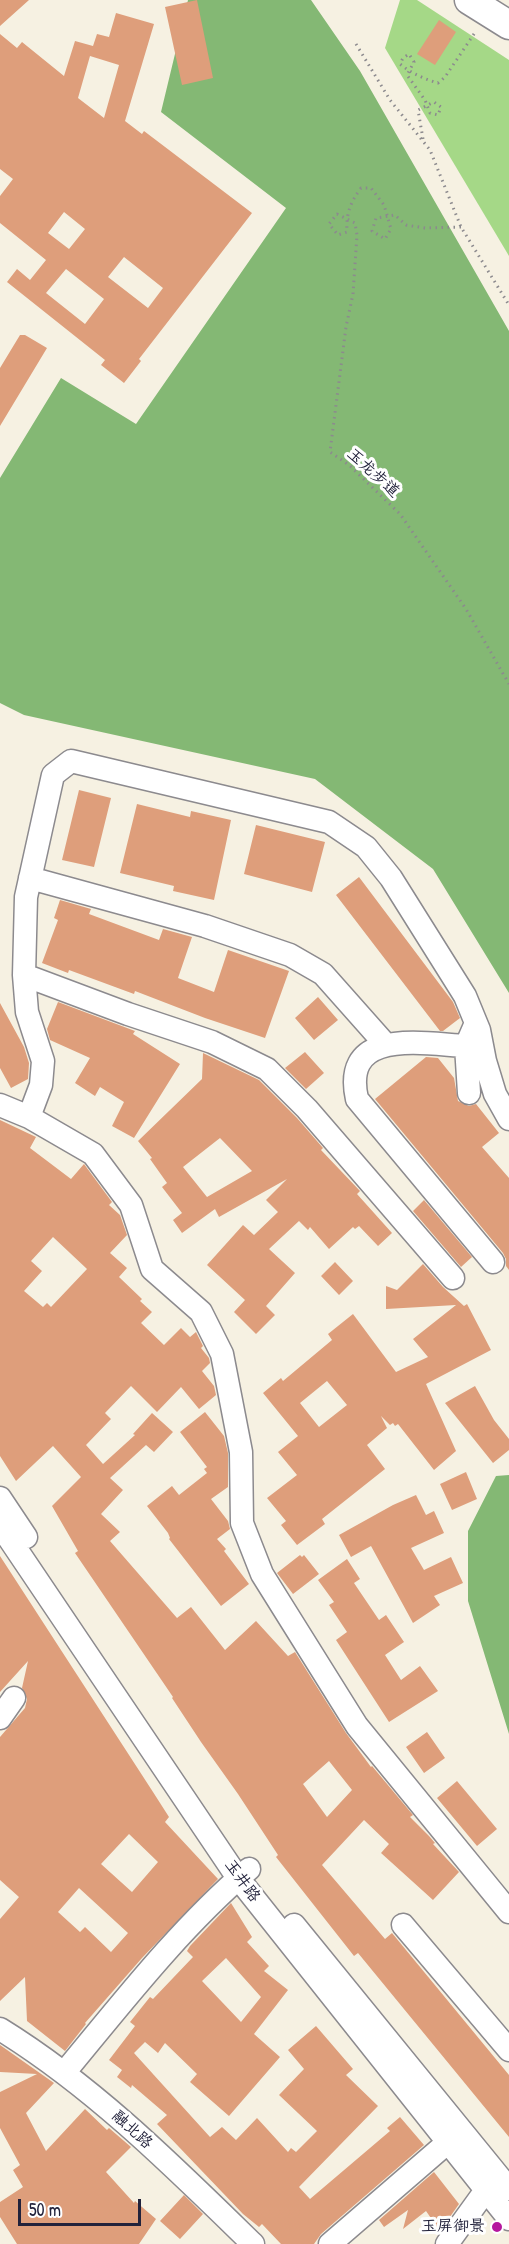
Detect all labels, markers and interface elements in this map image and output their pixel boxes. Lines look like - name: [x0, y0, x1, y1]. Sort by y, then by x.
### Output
- street label: 玉龙步道: [343, 444, 403, 502]
- street label: 玉井路: [220, 1856, 264, 1906]
- street label: 融北路: [108, 2107, 156, 2153]
- scale bar: [21, 2187, 144, 2225]
- text: 50 m: [29, 2197, 61, 2222]
- place label: 玉屏御景: [421, 2217, 485, 2237]
- marker: 玉屏御景: [490, 2220, 504, 2234]

